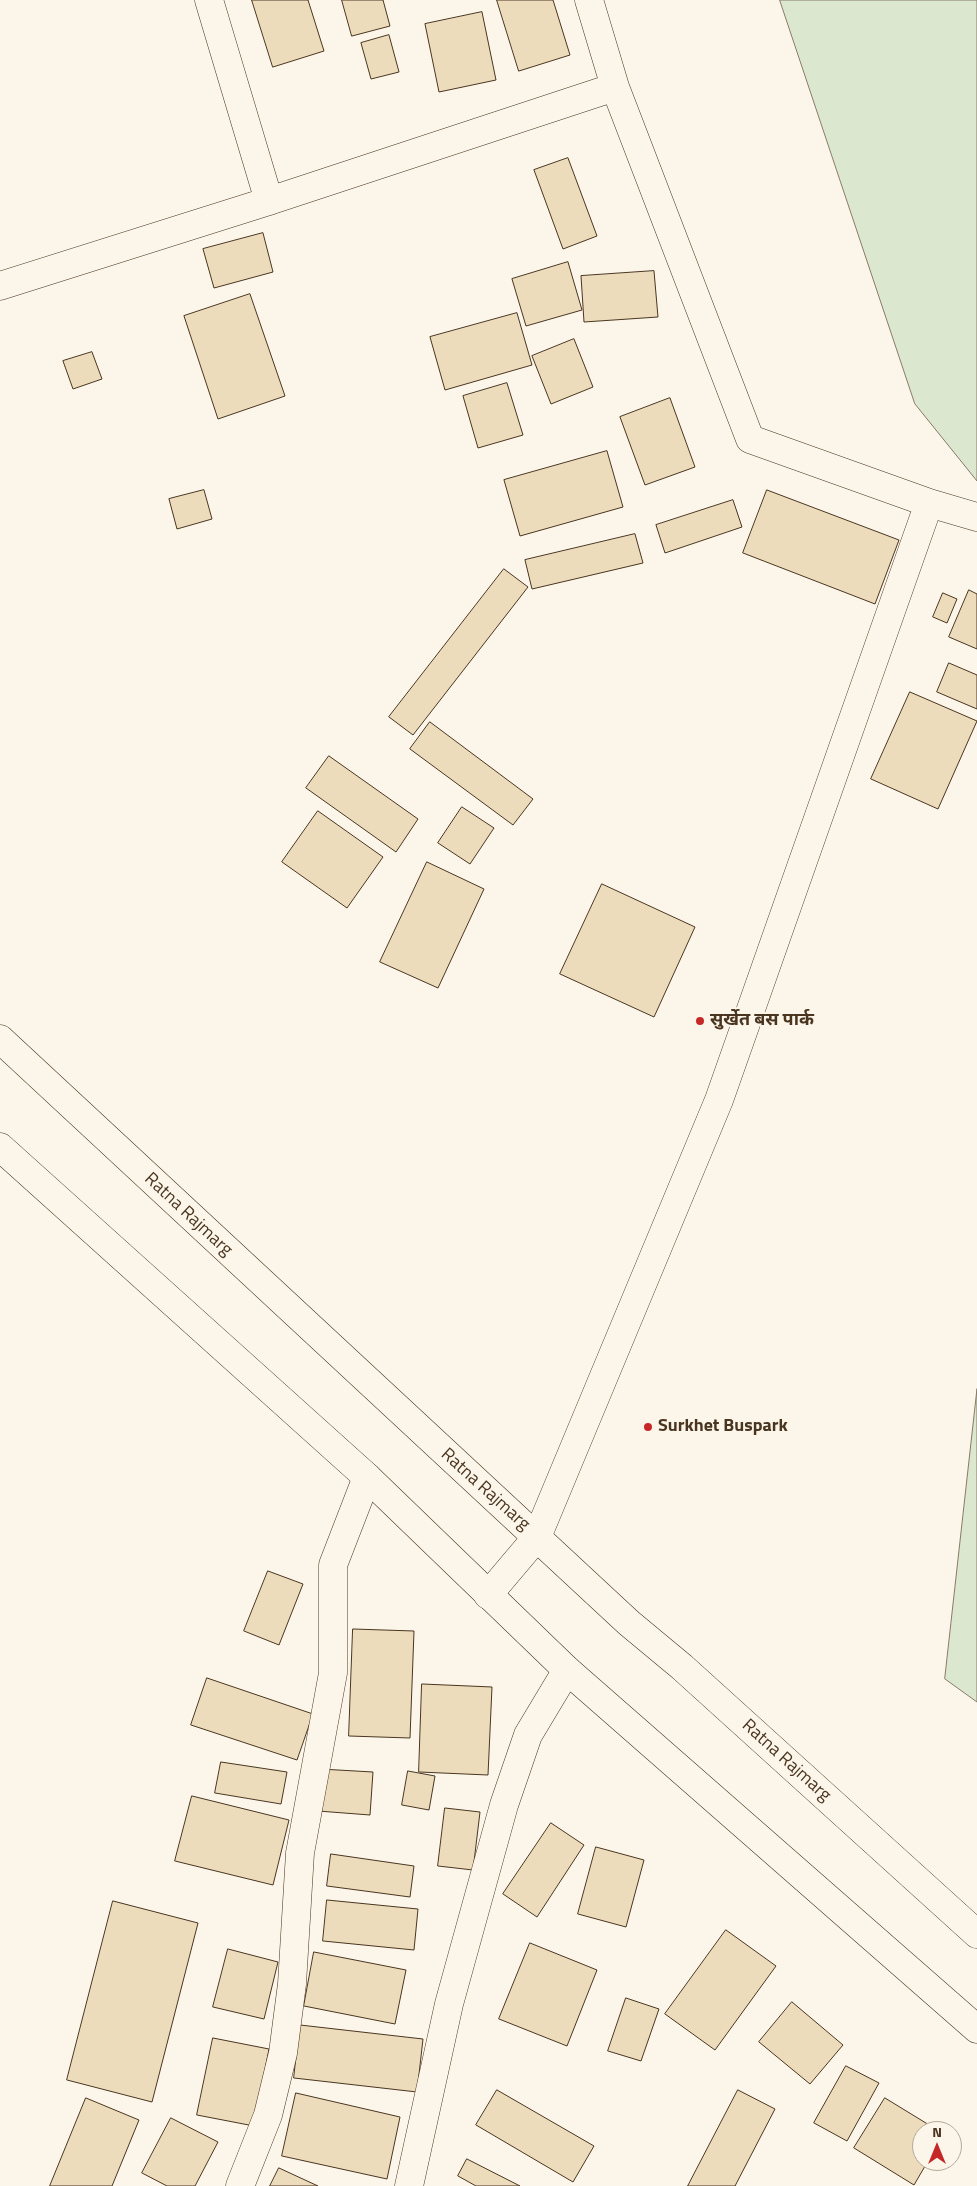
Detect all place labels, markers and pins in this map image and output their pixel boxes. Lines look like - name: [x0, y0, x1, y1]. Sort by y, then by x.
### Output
- place label: सुर्खेत बस पार्क: [710, 1010, 814, 1032]
- marker: सुर्खेत बस पार्क: [694, 1015, 706, 1027]
- place label: Surkhet Buspark: [658, 1416, 788, 1438]
- marker: Surkhet Buspark: [642, 1421, 654, 1433]

